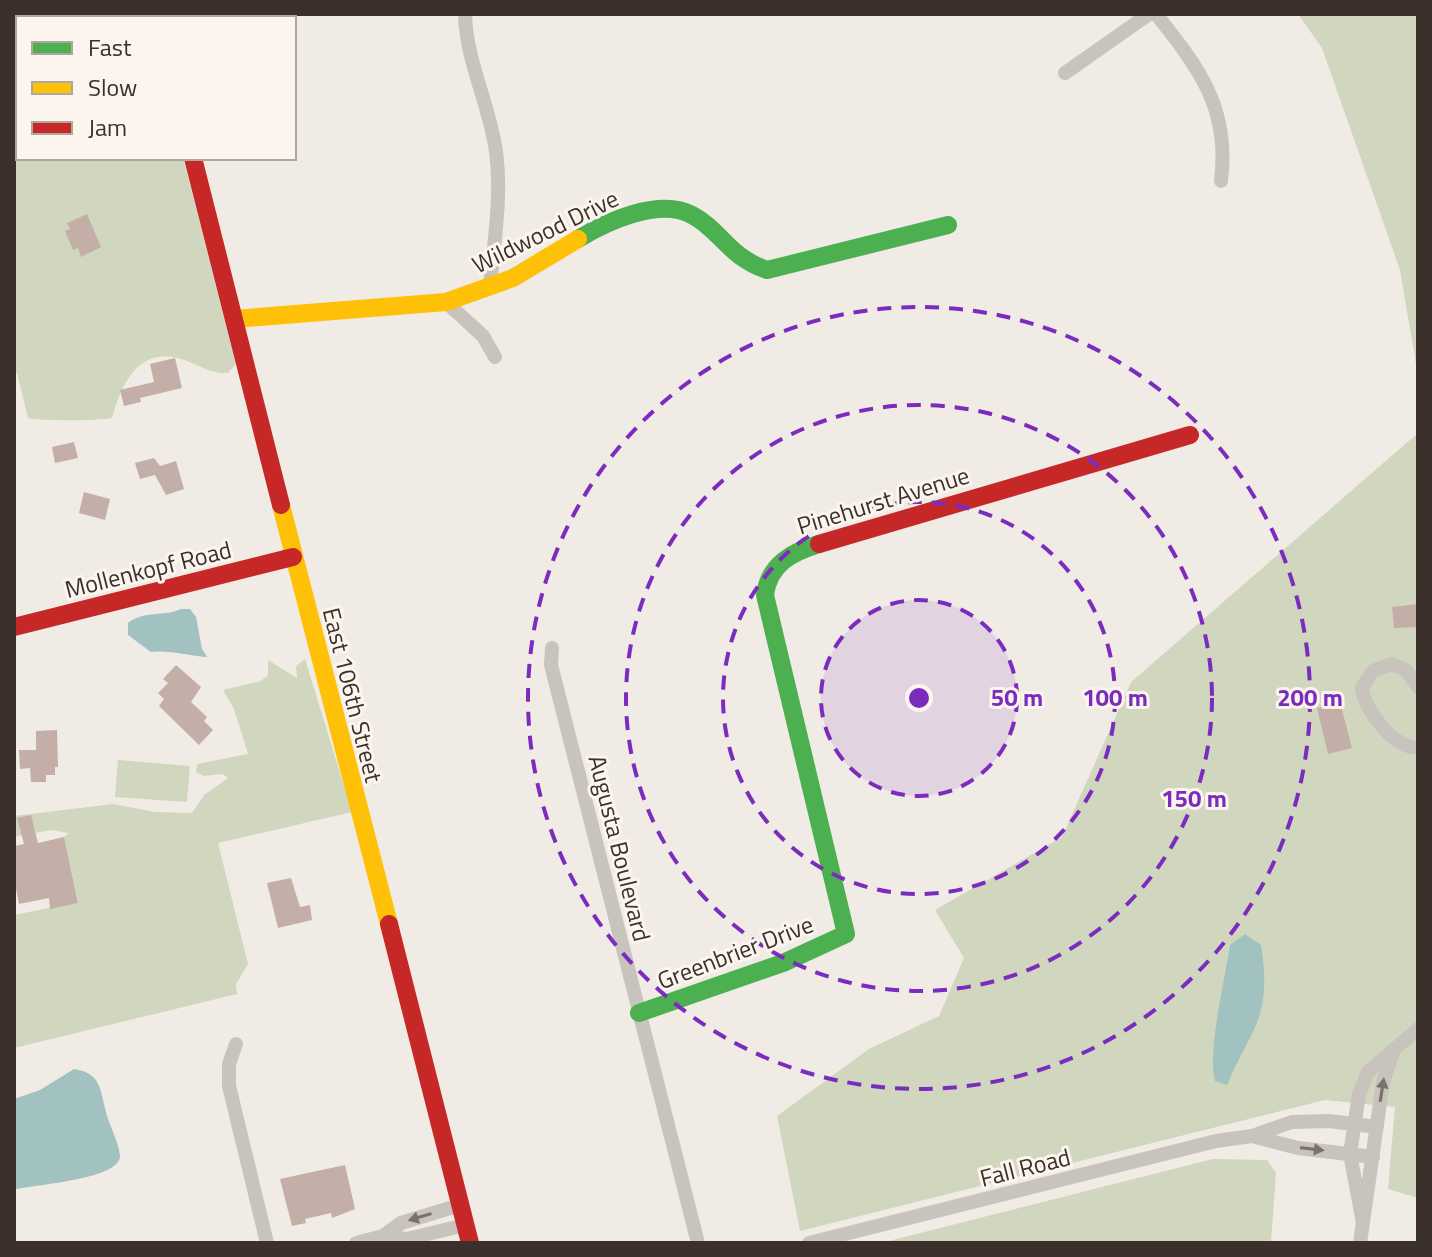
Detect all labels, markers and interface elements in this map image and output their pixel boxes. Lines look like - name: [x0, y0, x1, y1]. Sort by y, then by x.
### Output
- legend: [16, 16, 296, 160]
- text: Fast: [88, 29, 132, 65]
- text: Slow: [88, 69, 137, 105]
- text: Jam: [88, 109, 127, 145]
- street label: Wildwood Drive: [466, 180, 624, 282]
- street label: Pinehurst Avenue: [792, 457, 974, 543]
- street label: Mollenkopf Road: [61, 531, 235, 607]
- street label: East 106th Street: [314, 604, 392, 787]
- text: 50 m: [991, 679, 1043, 715]
- text: 100 m: [1082, 679, 1148, 715]
- text: 200 m: [1277, 679, 1343, 715]
- centre of rings: [905, 684, 933, 712]
- street label: Augusta Boulevard: [579, 751, 661, 945]
- text: 150 m: [1161, 780, 1227, 816]
- street label: Greenbrier Drive: [652, 906, 818, 998]
- one-way arrow: [1376, 1078, 1389, 1103]
- street label: Fall Road: [976, 1138, 1074, 1196]
- one-way arrow: [1300, 1143, 1325, 1156]
- one-way arrow: [407, 1211, 431, 1224]

